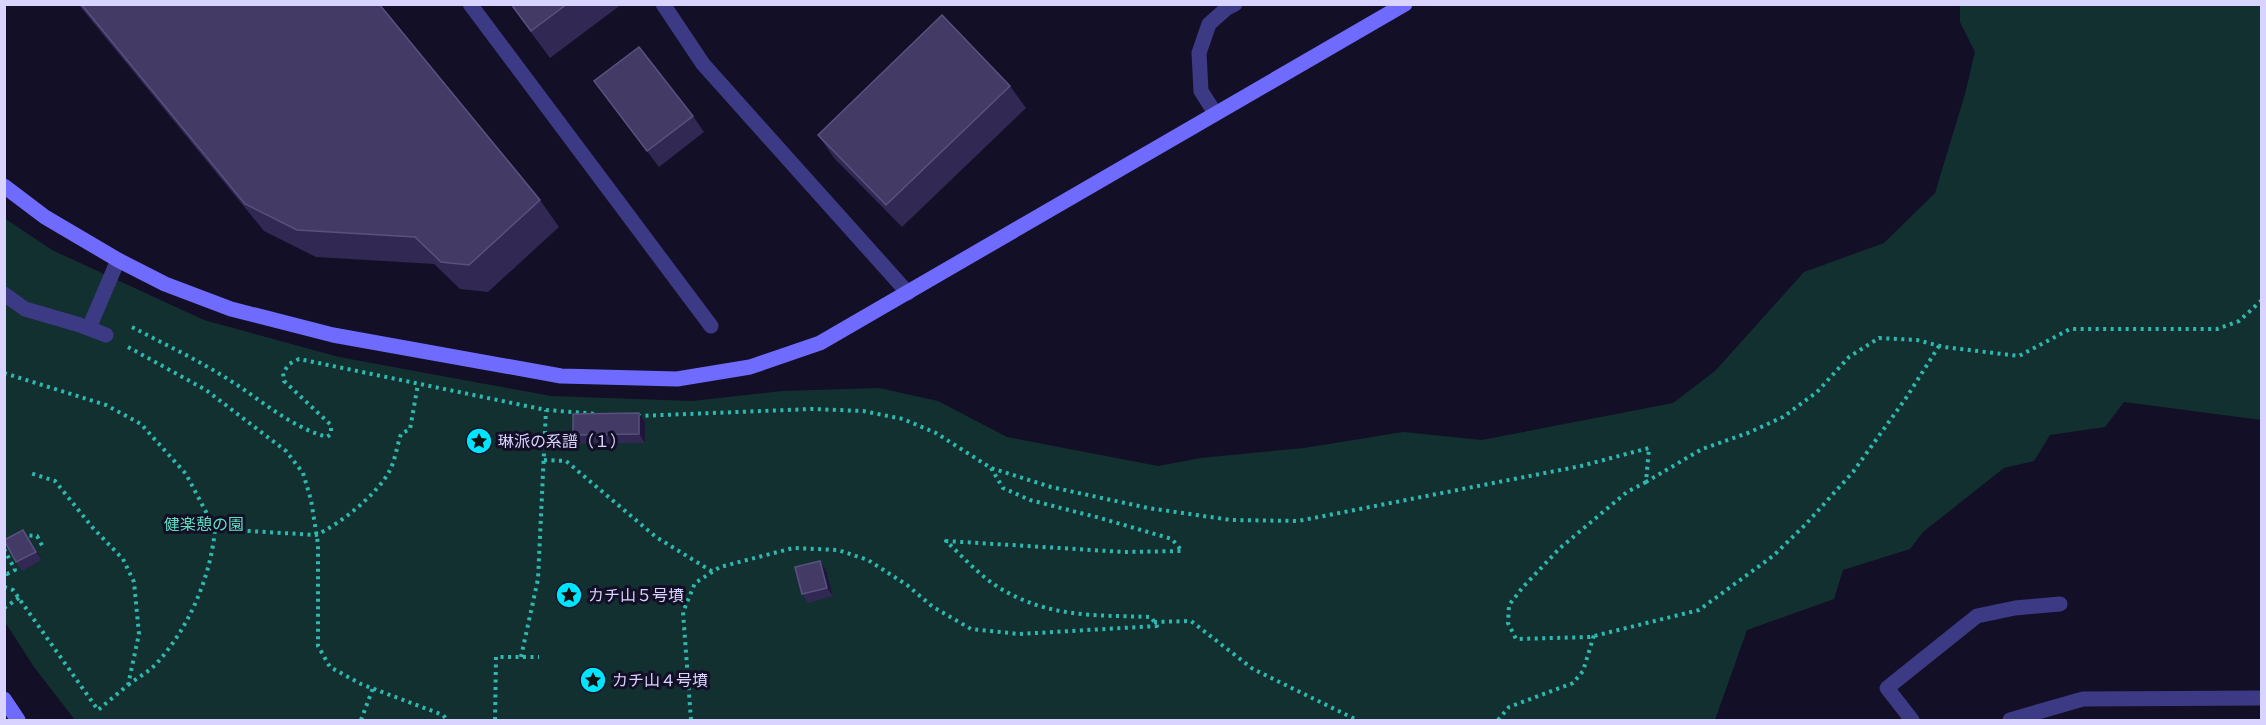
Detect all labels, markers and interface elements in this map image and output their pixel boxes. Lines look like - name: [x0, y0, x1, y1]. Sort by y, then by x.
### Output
- place icon: 琳派の系譜（１）: [464, 426, 494, 456]
- place label: 琳派の系譜（１）: [498, 432, 626, 451]
- park label: 健楽憩の園: [164, 515, 244, 534]
- place icon: カチ山５号墳: [554, 580, 584, 610]
- place label: カチ山５号墳: [588, 586, 684, 605]
- place icon: カチ山４号墳: [578, 665, 608, 695]
- place label: カチ山４号墳: [612, 671, 708, 690]

